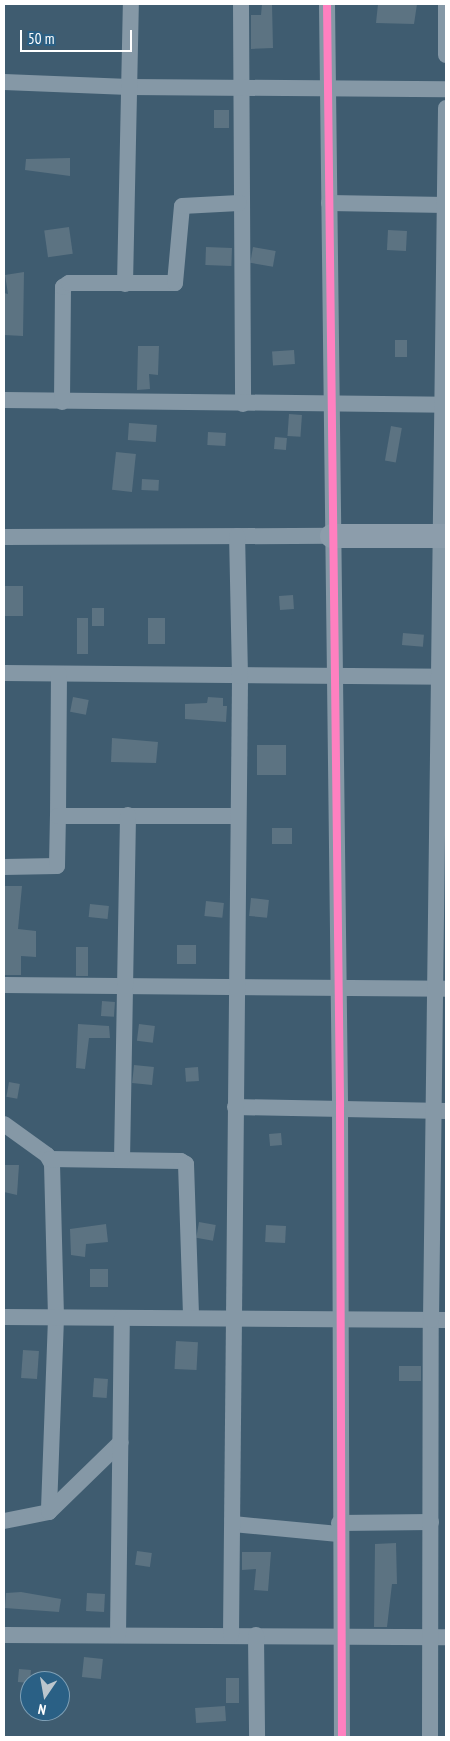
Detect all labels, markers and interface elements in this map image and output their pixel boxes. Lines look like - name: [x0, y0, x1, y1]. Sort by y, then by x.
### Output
- scale bar: [22, 20, 135, 52]
- text: 50 m: [28, 29, 54, 48]
- north arrow: [20, 1671, 70, 1721]
- text: N: [37, 1700, 48, 1719]

